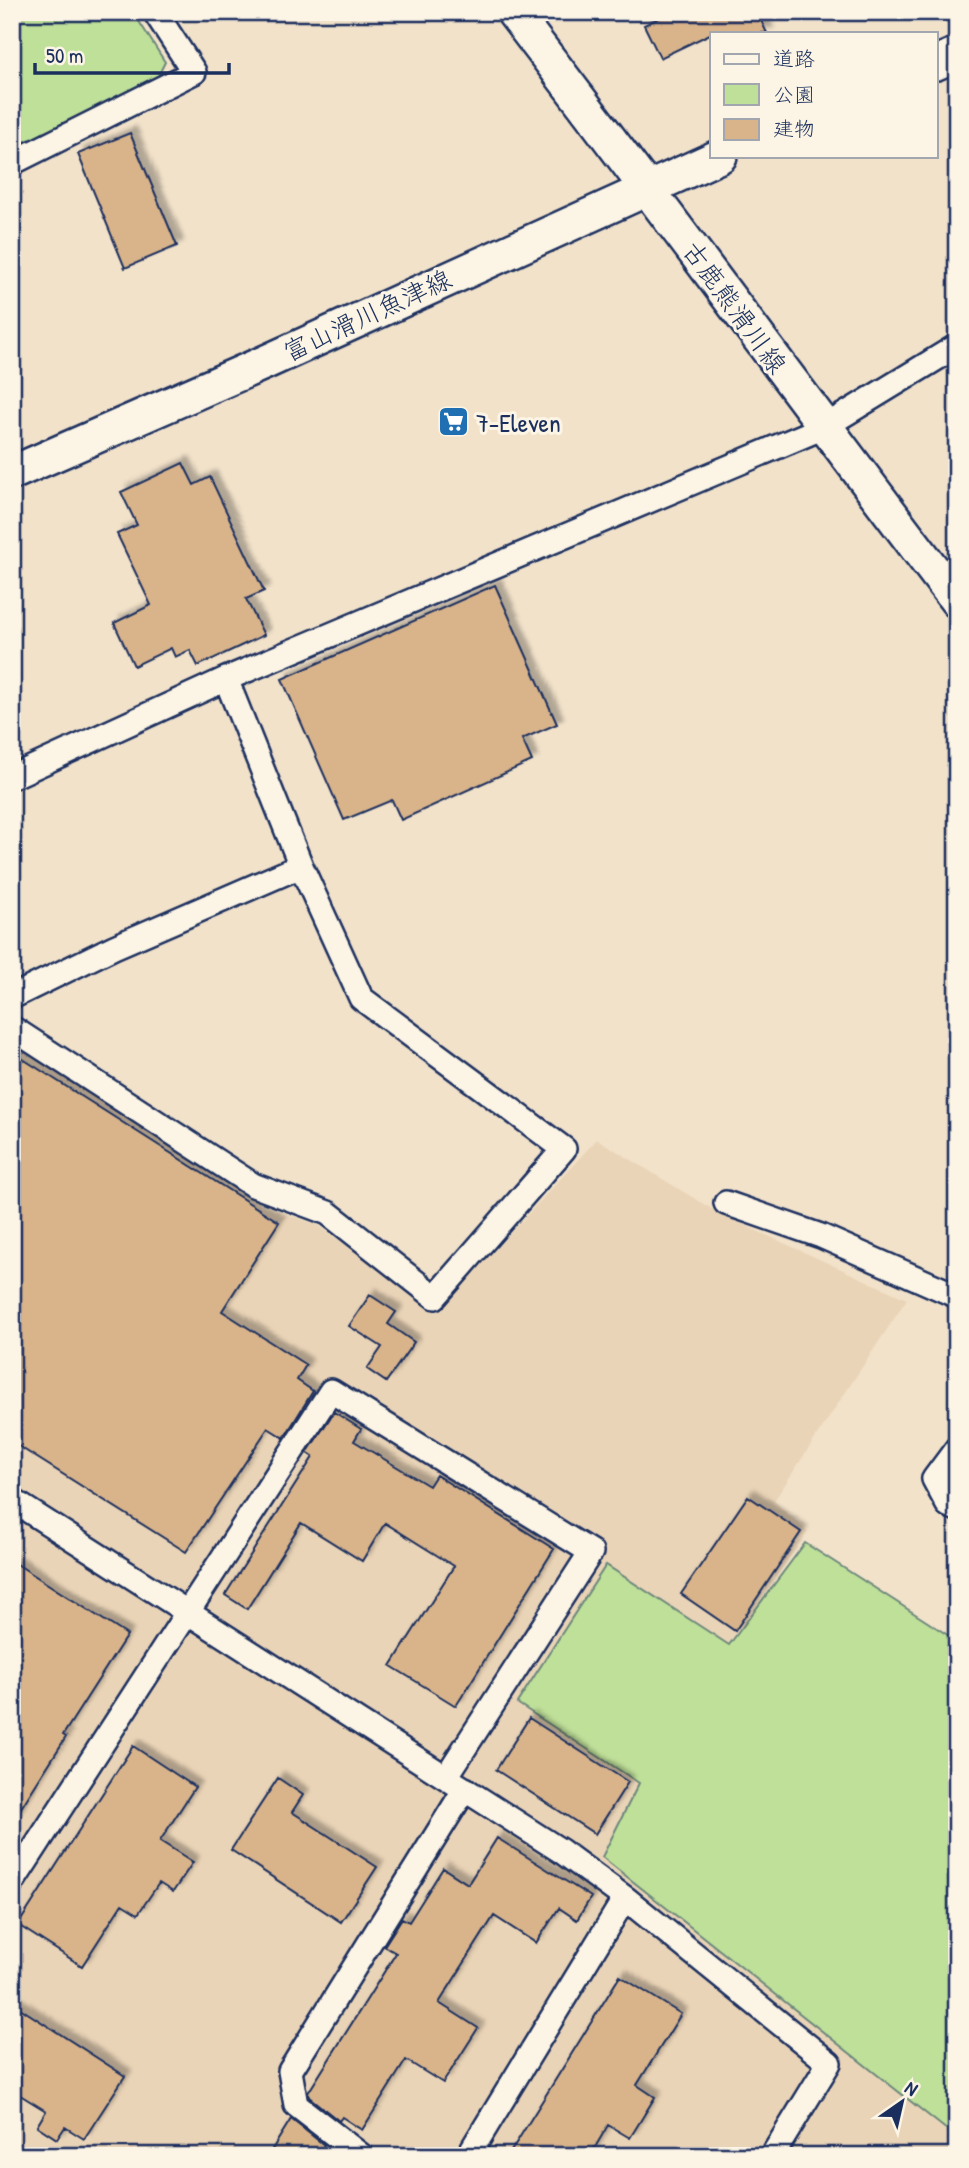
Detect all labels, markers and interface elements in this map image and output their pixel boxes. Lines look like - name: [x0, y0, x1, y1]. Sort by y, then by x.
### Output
- scale bar: [35, 32, 229, 76]
- legend: [710, 32, 937, 158]
- text: 50 m: [46, 41, 83, 70]
- text: 道路: [773, 44, 815, 73]
- text: 公園: [773, 80, 815, 109]
- text: 建物: [773, 114, 815, 143]
- street label: 古鹿熊滑川線: [675, 234, 795, 380]
- street label: 富山滑川魚津線: [277, 261, 457, 369]
- supermarket icon: 7-Eleven: [436, 405, 470, 439]
- place label: 7-Eleven: [476, 405, 561, 440]
- north arrow: [867, 2066, 937, 2136]
- text: N: [900, 2074, 923, 2102]

